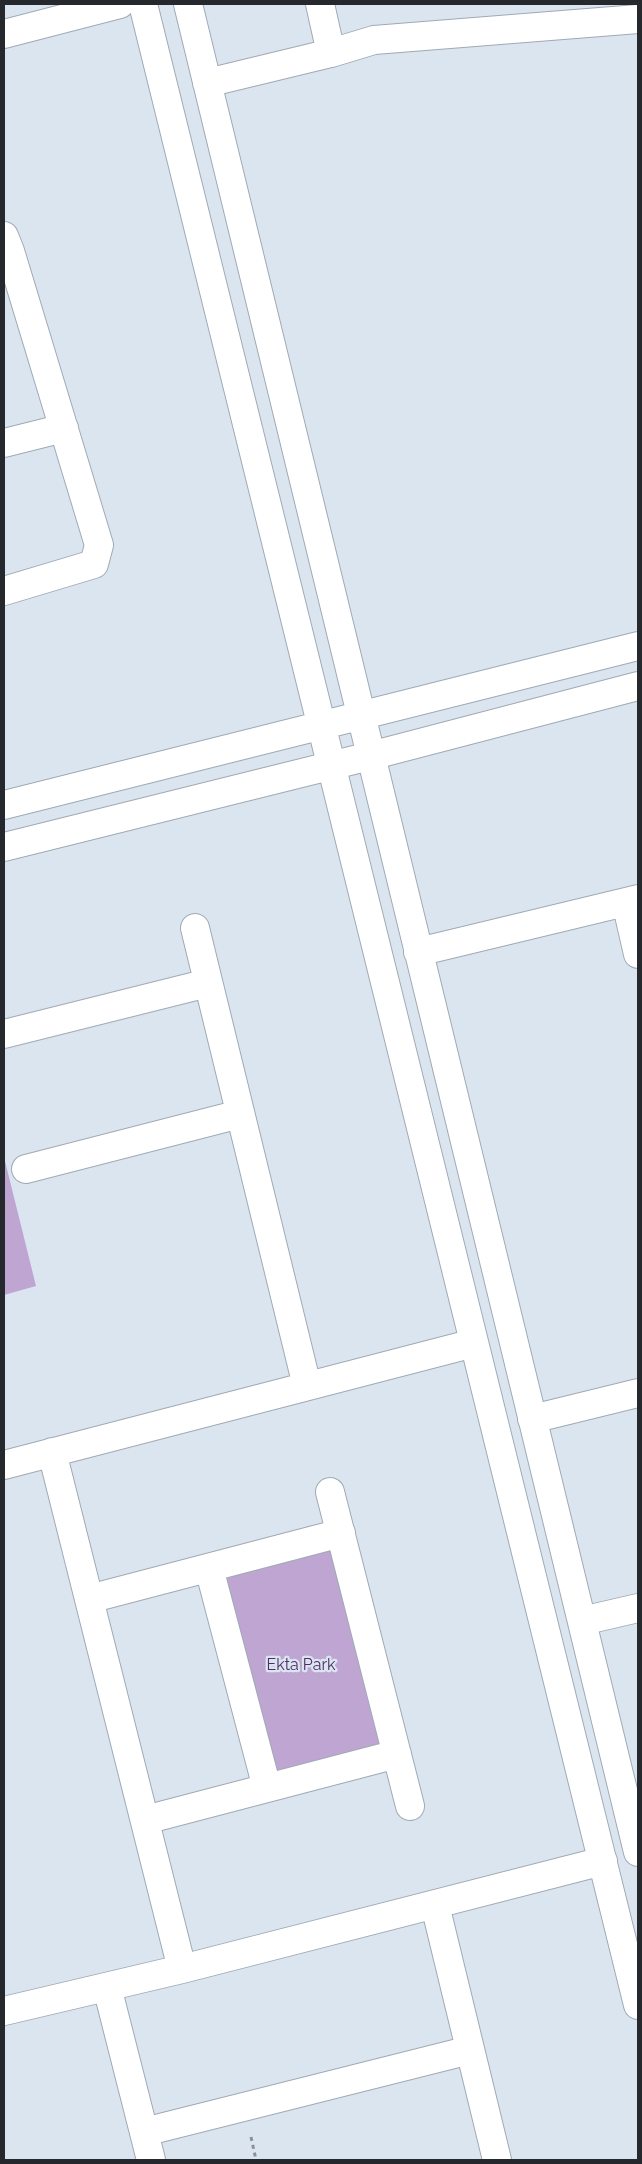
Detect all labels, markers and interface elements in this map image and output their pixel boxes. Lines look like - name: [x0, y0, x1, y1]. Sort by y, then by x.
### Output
- park label: Ekta Park: [266, 1655, 336, 1675]

